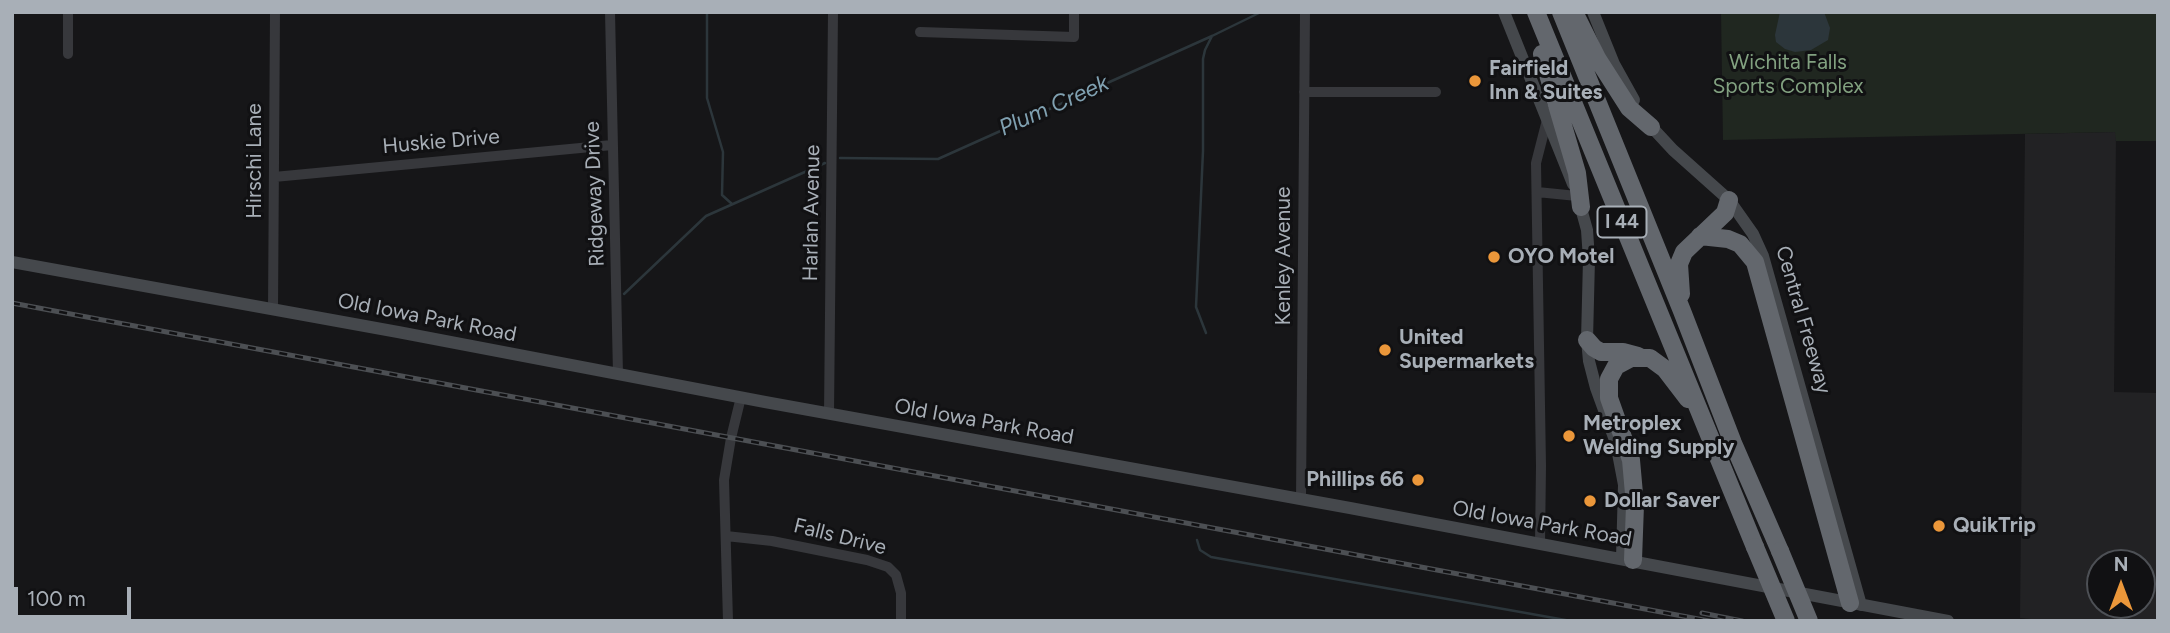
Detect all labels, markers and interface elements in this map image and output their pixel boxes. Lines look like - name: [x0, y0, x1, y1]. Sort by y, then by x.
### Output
- park label: Wichita Falls Sports Complex: [1712, 50, 1864, 100]
- place label: Fairfield Inn & Suites: [1489, 56, 1602, 106]
- water label: Plum Creek: [995, 70, 1113, 142]
- marker: Fairfield Inn & Suites: [1467, 73, 1483, 89]
- street label: Hirschi Lane: [242, 103, 268, 219]
- street label: Ridgeway Drive: [580, 121, 610, 267]
- street label: Huskie Drive: [381, 124, 501, 160]
- street label: Harlan Avenue: [798, 144, 826, 282]
- street label: Kenley Avenue: [1271, 187, 1297, 325]
- road number: I 44: [1598, 206, 1646, 238]
- street label: Central Freeway: [1770, 243, 1836, 397]
- place label: OYO Motel: [1508, 244, 1614, 270]
- marker: OYO Motel: [1486, 249, 1502, 265]
- street label: Old Iowa Park Road: [335, 288, 519, 348]
- place label: United Supermarkets: [1399, 325, 1534, 375]
- marker: United Supermarkets: [1377, 342, 1393, 358]
- street label: Old Iowa Park Road: [892, 394, 1076, 450]
- place label: Metroplex Welding Supply: [1583, 411, 1734, 461]
- marker: Metroplex Welding Supply: [1561, 428, 1577, 444]
- place label: Phillips 66: [1306, 467, 1404, 493]
- marker: Phillips 66: [1410, 472, 1426, 488]
- place label: Dollar Saver: [1604, 488, 1720, 514]
- marker: Dollar Saver: [1582, 493, 1598, 509]
- street label: Old Iowa Park Road: [1450, 496, 1634, 552]
- street label: Falls Drive: [791, 513, 889, 561]
- place label: QuikTrip: [1953, 513, 2036, 539]
- marker: QuikTrip: [1931, 518, 1947, 534]
- north arrow: [2086, 549, 2156, 619]
- text: N: [2114, 553, 2128, 576]
- scale bar: [18, 574, 135, 618]
- text: 100 m: [27, 586, 86, 611]

